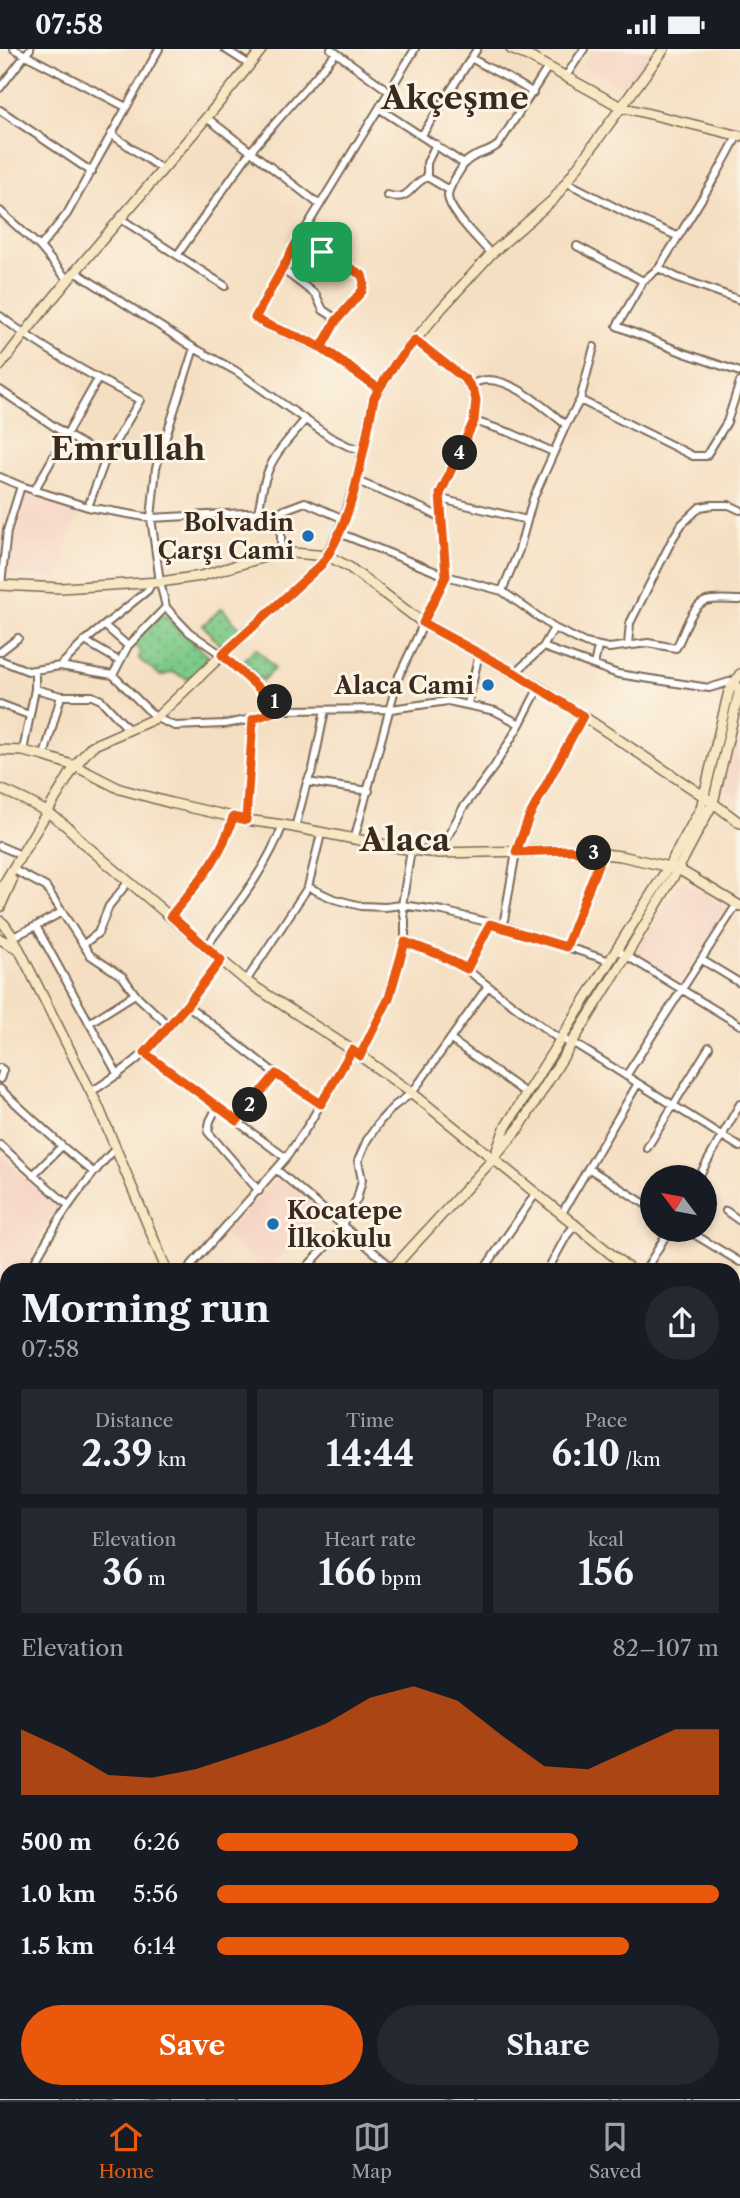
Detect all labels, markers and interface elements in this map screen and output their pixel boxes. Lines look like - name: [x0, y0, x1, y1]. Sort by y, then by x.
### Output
- text: 07:58: [35, 9, 103, 41]
- district label: Akçeşme: [380, 78, 529, 117]
- pin: [292, 222, 352, 282]
- icon: arrive: [303, 233, 341, 271]
- district label: Emrullah: [51, 429, 206, 468]
- pin: 4: [442, 435, 477, 471]
- text: 4: [454, 441, 465, 464]
- place label: Bolvadin Çarşı Cami: [158, 508, 295, 565]
- marker: Bolvadin Çarşı Cami: [300, 528, 316, 544]
- place label: Alaca Cami: [334, 671, 474, 700]
- marker: Alaca Cami: [480, 677, 496, 693]
- pin: 1: [258, 685, 292, 719]
- text: 1: [270, 690, 279, 713]
- district label: Alaca: [359, 820, 451, 859]
- pin: 3: [576, 835, 612, 871]
- text: 3: [588, 841, 599, 864]
- pin: 2: [232, 1087, 268, 1123]
- text: 2: [244, 1093, 255, 1116]
- north arrow: [640, 1165, 718, 1243]
- map controls: [640, 1165, 717, 1242]
- place label: Kocatepe İlkokulu: [287, 1196, 402, 1253]
- marker: Kocatepe İlkokulu: [265, 1216, 281, 1232]
- text: Morning run: [21, 1285, 270, 1332]
- button: share: [645, 1286, 719, 1360]
- text: 07:58: [21, 1335, 79, 1363]
- text: Distance: [95, 1409, 173, 1432]
- text: Time: [346, 1409, 394, 1432]
- text: Pace: [585, 1409, 627, 1432]
- text: 2.39: [82, 1432, 153, 1475]
- text: 14:44: [326, 1432, 414, 1475]
- text: 6:10: [551, 1432, 620, 1475]
- text: km: [153, 1448, 186, 1471]
- text: /km: [620, 1448, 661, 1471]
- text: Elevation: [92, 1528, 176, 1551]
- text: Heart rate: [324, 1528, 416, 1551]
- text: kcal: [588, 1528, 624, 1551]
- text: 36: [102, 1551, 143, 1594]
- text: 166: [318, 1551, 376, 1594]
- text: 156: [578, 1551, 634, 1594]
- text: m: [143, 1567, 166, 1590]
- text: bpm: [376, 1567, 422, 1590]
- text: Elevation: [21, 1634, 124, 1662]
- text: 82–107 m: [612, 1634, 719, 1662]
- text: 500 m: [21, 1828, 92, 1856]
- text: 6:26: [133, 1828, 180, 1856]
- text: 1.0 km: [21, 1880, 96, 1908]
- text: 5:56: [133, 1880, 178, 1908]
- text: 1.5 km: [21, 1932, 94, 1960]
- text: 6:14: [133, 1932, 176, 1960]
- button: Save: [21, 2005, 363, 2085]
- button: Share: [377, 2005, 719, 2085]
- tab: Home: [98, 2118, 154, 2183]
- tab: Map: [351, 2118, 392, 2183]
- tab: Saved: [589, 2118, 642, 2183]

